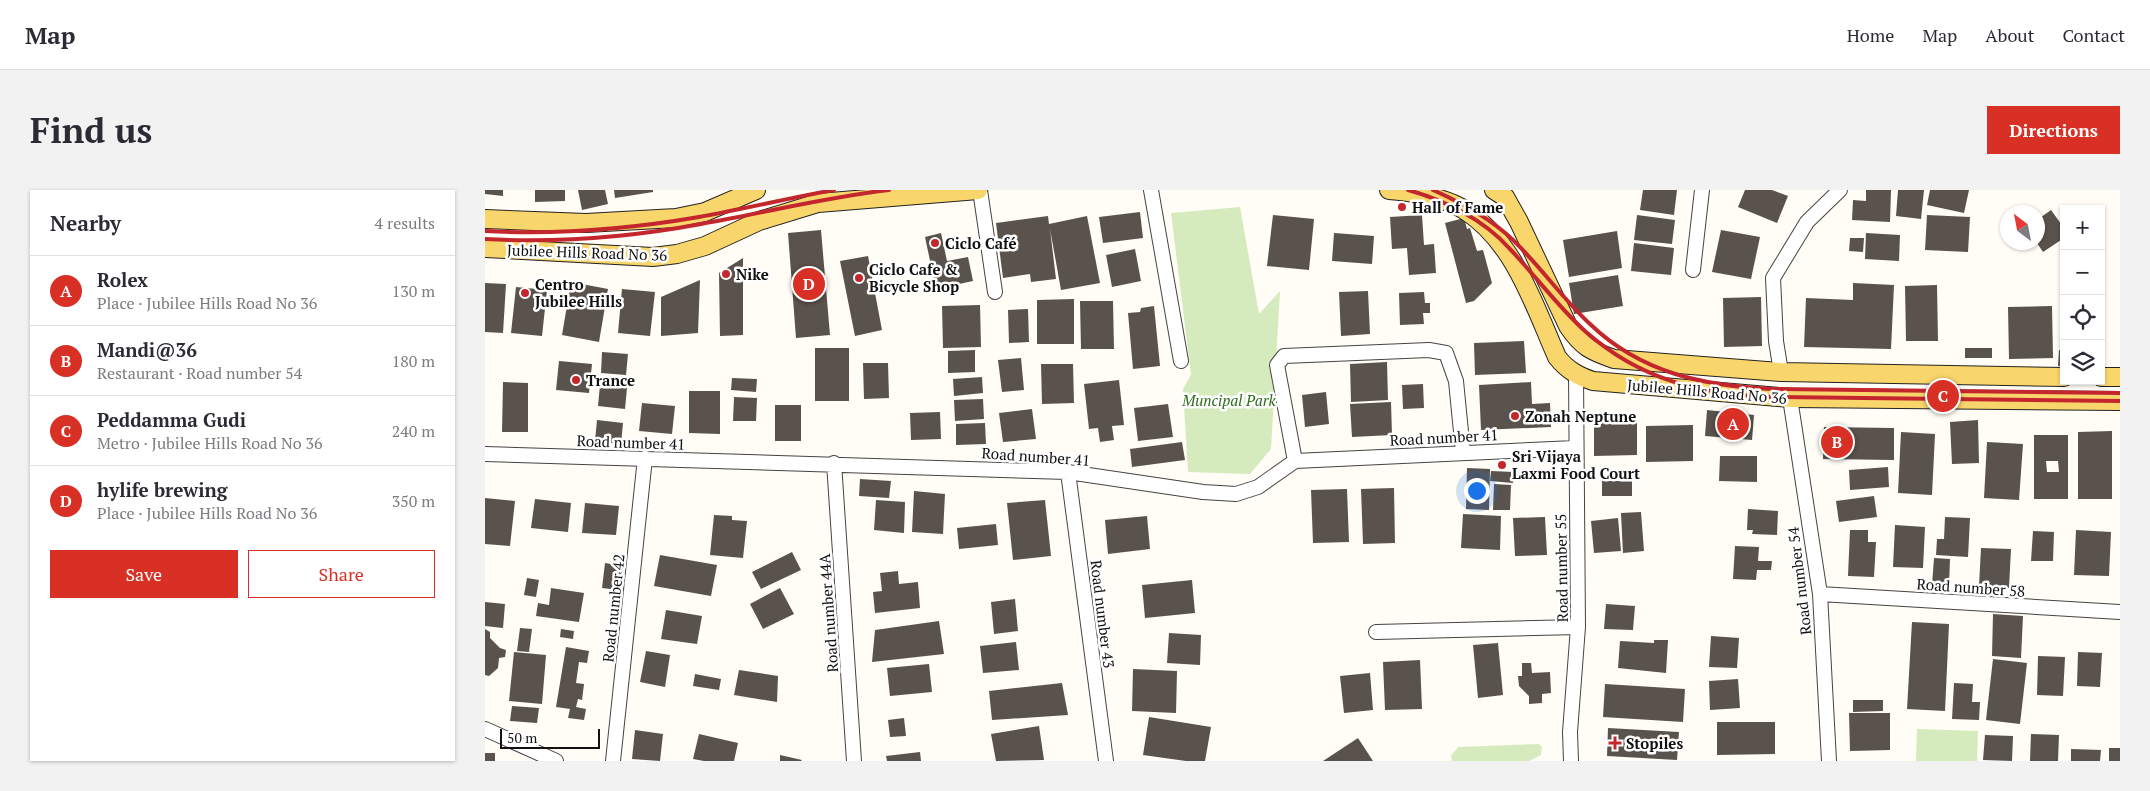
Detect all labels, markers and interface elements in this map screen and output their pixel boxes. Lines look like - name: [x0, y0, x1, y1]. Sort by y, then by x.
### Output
- text: Map: [25, 19, 75, 51]
- text: Home: [1847, 23, 1894, 47]
- text: Map: [1922, 23, 1957, 47]
- text: About: [1985, 23, 2034, 47]
- text: Contact: [2062, 23, 2125, 47]
- button: Directions: [1987, 106, 2120, 154]
- text: Find us: [30, 107, 152, 153]
- place label: Hall of Fame: [1412, 197, 1503, 217]
- marker: Hall of Fame: [1396, 201, 1408, 213]
- north arrow: [2000, 205, 2045, 250]
- map controls: [2060, 205, 2105, 385]
- button: +: [2060, 205, 2105, 250]
- text: Nearby: [50, 209, 121, 237]
- text: 4 results: [375, 212, 435, 234]
- place label: Ciclo Café: [945, 233, 1017, 253]
- marker: Ciclo Café: [929, 237, 941, 249]
- street label: Jubilee Hills Road No 36: [507, 239, 667, 265]
- button: −: [2060, 250, 2105, 295]
- place label: Ciclo Cafe & Bicycle Shop: [869, 259, 959, 296]
- place label: Nike: [736, 264, 769, 284]
- pin: D: [793, 265, 825, 303]
- text: Rolex: [97, 267, 148, 292]
- marker: Nike: [720, 268, 732, 280]
- marker: Ciclo Cafe & Bicycle Shop: [853, 272, 865, 284]
- place label: Centro Jubilee Hills: [535, 274, 622, 311]
- text: A: [60, 280, 72, 302]
- text: 130 m: [392, 280, 435, 302]
- marker: Centro Jubilee Hills: [519, 287, 531, 299]
- text: Place · Jubilee Hills Road No 36: [97, 292, 317, 314]
- button: locate: [2060, 295, 2105, 340]
- text: Mandi@36: [97, 337, 197, 362]
- button: layers: [2060, 340, 2105, 385]
- text: B: [61, 350, 71, 372]
- text: 180 m: [392, 350, 435, 372]
- text: Restaurant · Road number 54: [97, 362, 302, 384]
- place label: Trance: [586, 370, 635, 390]
- marker: Trance: [570, 374, 582, 386]
- street label: Jubilee Hills Road No 36: [1626, 374, 1788, 408]
- pin: C: [1927, 377, 1959, 415]
- park label: Muncipal Park: [1181, 390, 1276, 410]
- pin: A: [1717, 405, 1749, 443]
- place label: Zonah Neptune: [1525, 406, 1636, 426]
- text: Peddamma Gudi: [97, 407, 246, 432]
- marker: Zonah Neptune: [1509, 410, 1521, 422]
- text: C: [61, 420, 71, 442]
- text: 240 m: [392, 420, 435, 442]
- pin: B: [1821, 423, 1853, 461]
- street label: Road number 41: [1389, 424, 1499, 450]
- street label: Road number 41: [576, 430, 686, 454]
- text: Metro · Jubilee Hills Road No 36: [97, 432, 322, 454]
- street label: Road number 41: [981, 442, 1091, 470]
- place label: Sri Vijaya Laxmi Food Court: [1512, 446, 1640, 483]
- marker: Sri Vijaya Laxmi Food Court: [1496, 459, 1508, 471]
- text: hylife brewing: [97, 477, 227, 502]
- your location: [1464, 478, 1490, 504]
- text: D: [60, 490, 72, 512]
- text: 350 m: [392, 490, 435, 512]
- text: Place · Jubilee Hills Road No 36: [97, 502, 317, 524]
- street label: Road number 55: [1550, 513, 1572, 623]
- street label: Road number 54: [1782, 526, 1816, 636]
- button: Save: [50, 550, 238, 598]
- button: Share: [248, 550, 435, 598]
- street label: Road number 44A: [814, 552, 842, 673]
- street label: Road number 42: [597, 553, 629, 663]
- street label: Road number 43: [1086, 559, 1120, 669]
- street label: Road number 58: [1916, 573, 2026, 601]
- scale bar: [500, 726, 600, 749]
- text: 50 m: [507, 728, 537, 747]
- place label: Stopiles: [1626, 733, 1683, 753]
- marker: Stopiles: [1608, 736, 1622, 750]

